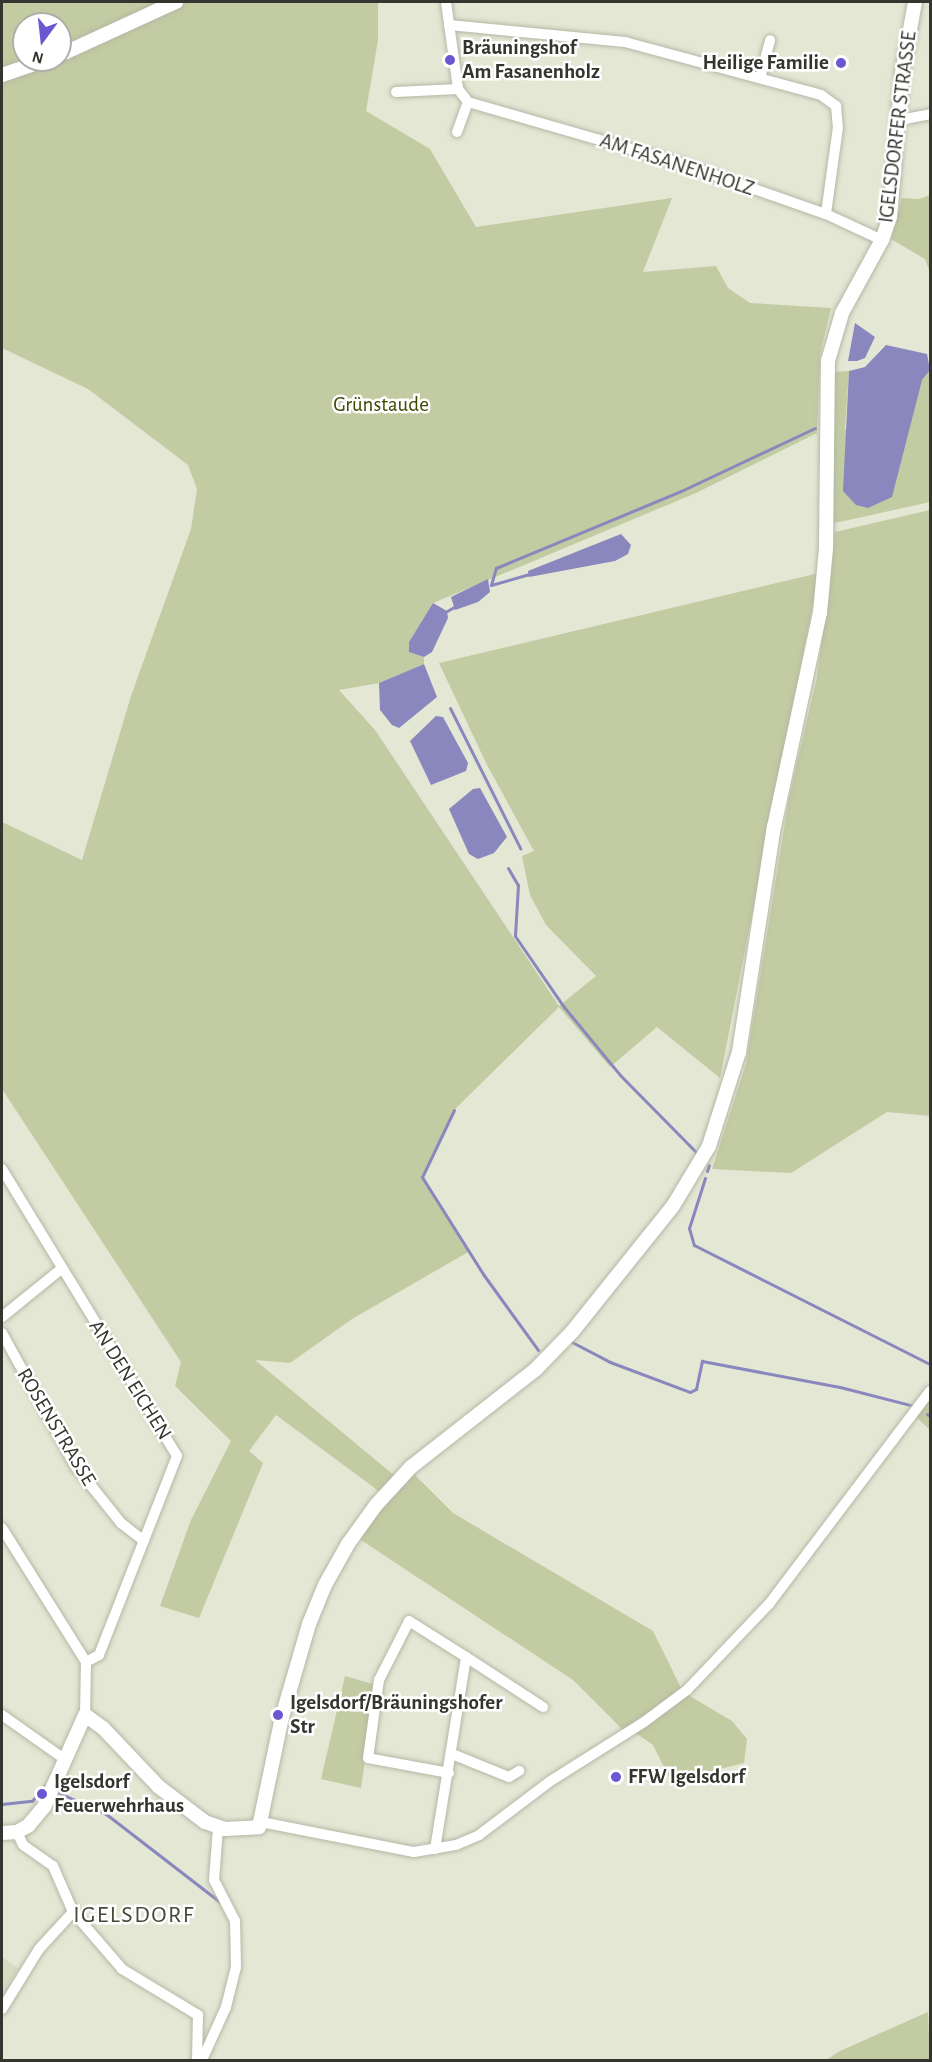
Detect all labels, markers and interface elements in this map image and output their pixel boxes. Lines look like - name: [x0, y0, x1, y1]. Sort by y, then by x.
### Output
- north arrow: [12, 12, 72, 72]
- street label: IGELSDORFER STRASSE: [874, 30, 922, 224]
- place label: Bräuningshof Am Fasanenholz: [462, 35, 600, 85]
- text: N: [30, 48, 45, 67]
- place label: Heilige Familie: [703, 50, 829, 76]
- marker: Bräuningshof Am Fasanenholz: [443, 53, 457, 67]
- marker: Heilige Familie: [834, 56, 848, 70]
- street label: AM FASANENHOLZ: [597, 128, 757, 202]
- park label: Grünstaude: [333, 392, 429, 418]
- street label: AN DEN EICHEN: [83, 1315, 177, 1445]
- street label: ROSENSTRASSE: [11, 1364, 101, 1490]
- place label: Igelsdorf/Bräuningshofer Str: [290, 1690, 502, 1740]
- marker: Igelsdorf/Bräuningshofer Str: [271, 1708, 285, 1722]
- place label: FFW Igelsdorf: [628, 1764, 745, 1790]
- place label: Igelsdorf Feuerwehrhaus: [54, 1769, 184, 1819]
- marker: FFW Igelsdorf: [609, 1770, 623, 1784]
- marker: Igelsdorf Feuerwehrhaus: [35, 1787, 49, 1801]
- district label: IGELSDORF: [73, 1902, 195, 1930]

